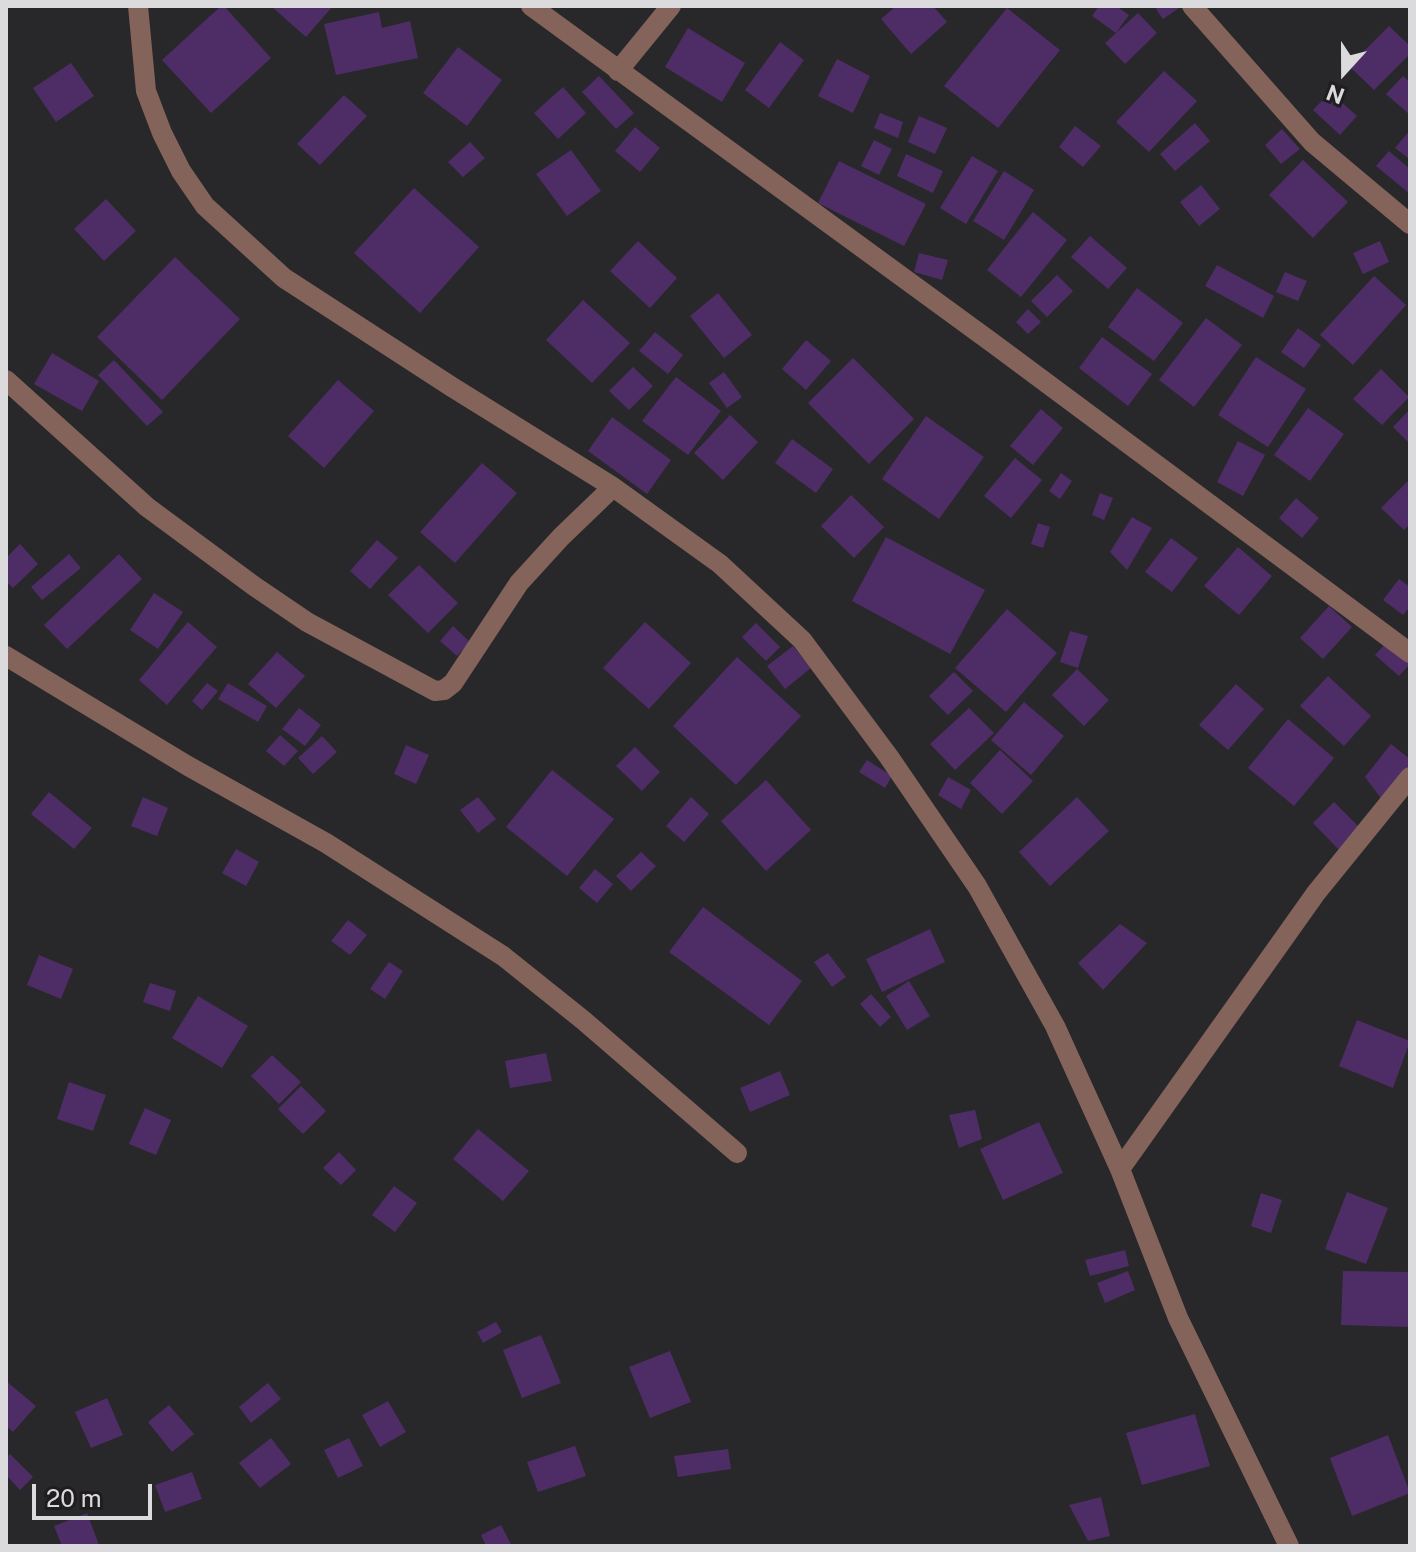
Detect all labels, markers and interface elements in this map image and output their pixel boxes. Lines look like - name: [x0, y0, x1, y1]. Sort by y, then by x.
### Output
- north arrow: [1304, 32, 1384, 112]
- text: N: [1323, 79, 1348, 110]
- scale bar: [36, 1468, 156, 1518]
- text: 20 m: [46, 1484, 102, 1512]

